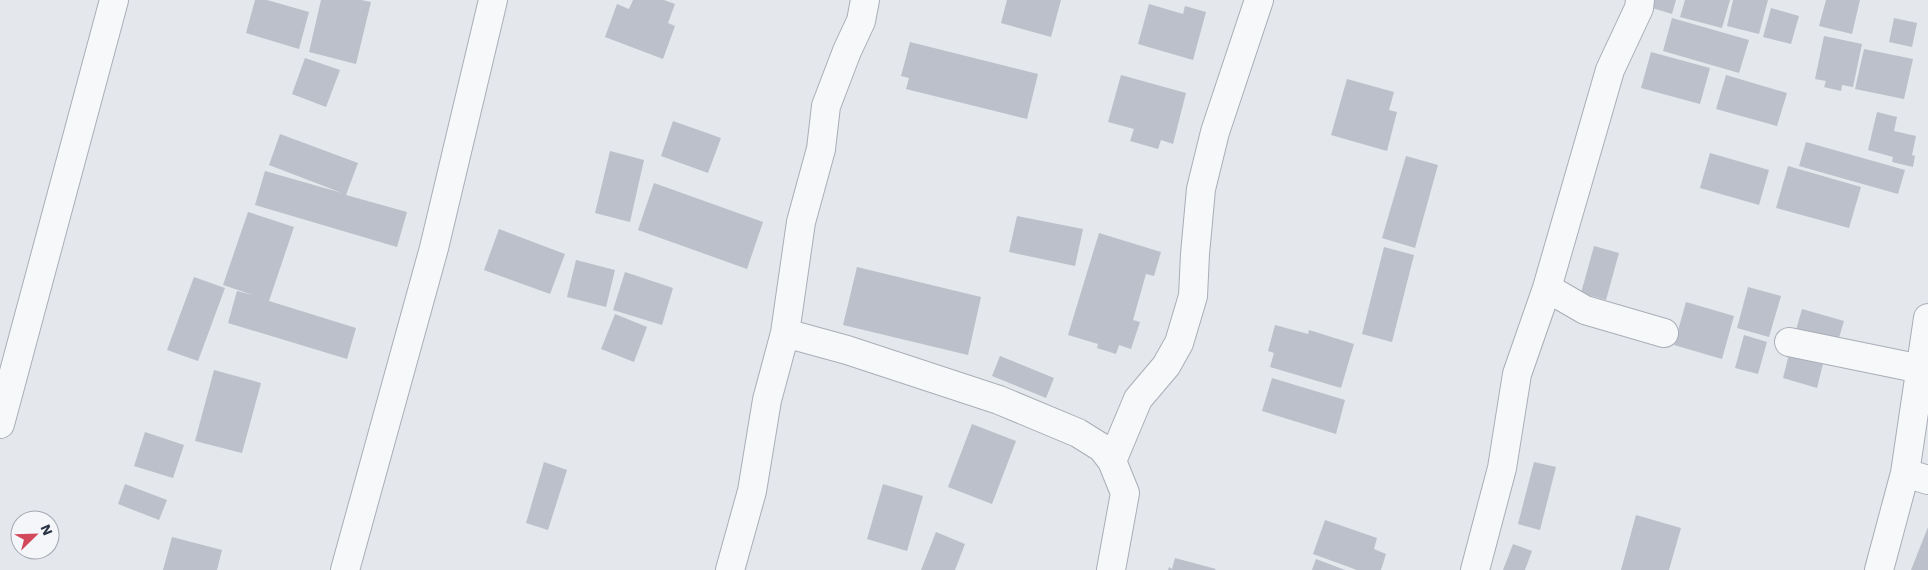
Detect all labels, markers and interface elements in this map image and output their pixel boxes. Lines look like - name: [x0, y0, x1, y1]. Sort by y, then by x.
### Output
- north arrow: [10, 510, 60, 560]
- text: N: [38, 522, 56, 538]

